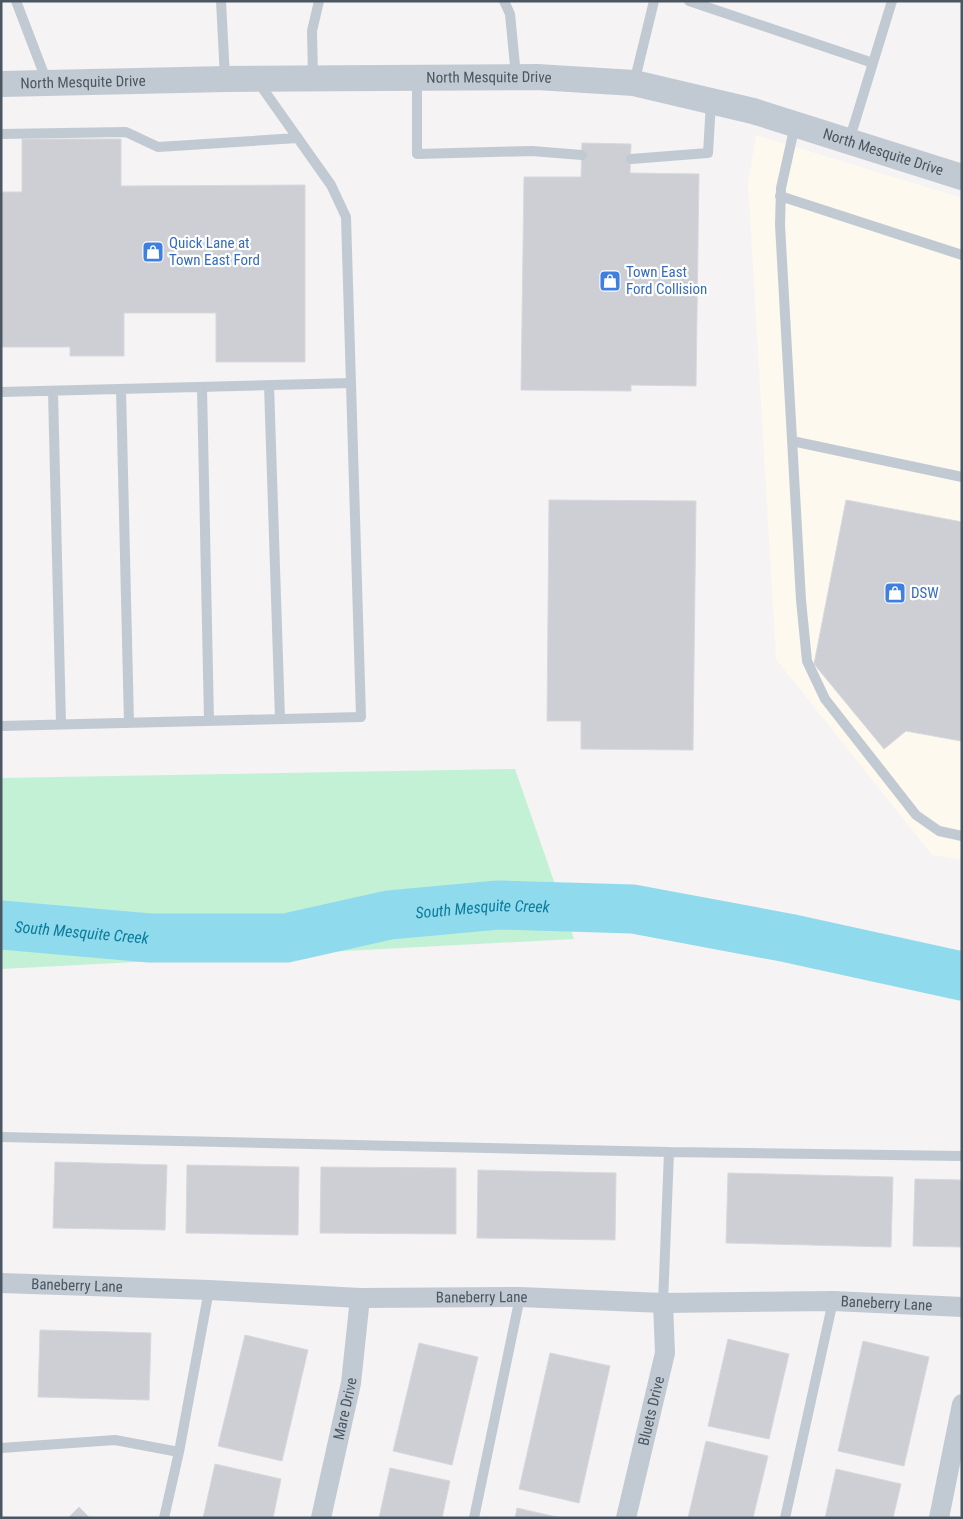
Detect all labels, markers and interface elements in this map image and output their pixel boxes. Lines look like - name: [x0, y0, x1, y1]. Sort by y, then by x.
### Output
- street label: North Mesquite Drive: [426, 68, 552, 87]
- street label: North Mesquite Drive: [20, 72, 146, 93]
- street label: North Mesquite Drive: [821, 125, 946, 180]
- place label: Quick Lane at Town East Ford: [169, 234, 260, 269]
- shop icon: Quick Lane at Town East Ford: [141, 240, 165, 264]
- place label: Town East Ford Collision: [626, 263, 707, 298]
- shop icon: Town East Ford Collision: [598, 269, 622, 293]
- shop icon: DSW: [883, 581, 907, 605]
- place label: DSW: [911, 584, 939, 602]
- water label: South Mesquite Creek: [415, 895, 551, 922]
- water label: South Mesquite Creek: [14, 917, 150, 947]
- street label: Baneberry Lane: [31, 1275, 123, 1296]
- street label: Baneberry Lane: [436, 1288, 528, 1307]
- street label: Baneberry Lane: [840, 1292, 933, 1315]
- street label: Bluets Drive: [634, 1374, 668, 1447]
- street label: Mare Drive: [330, 1377, 361, 1442]

